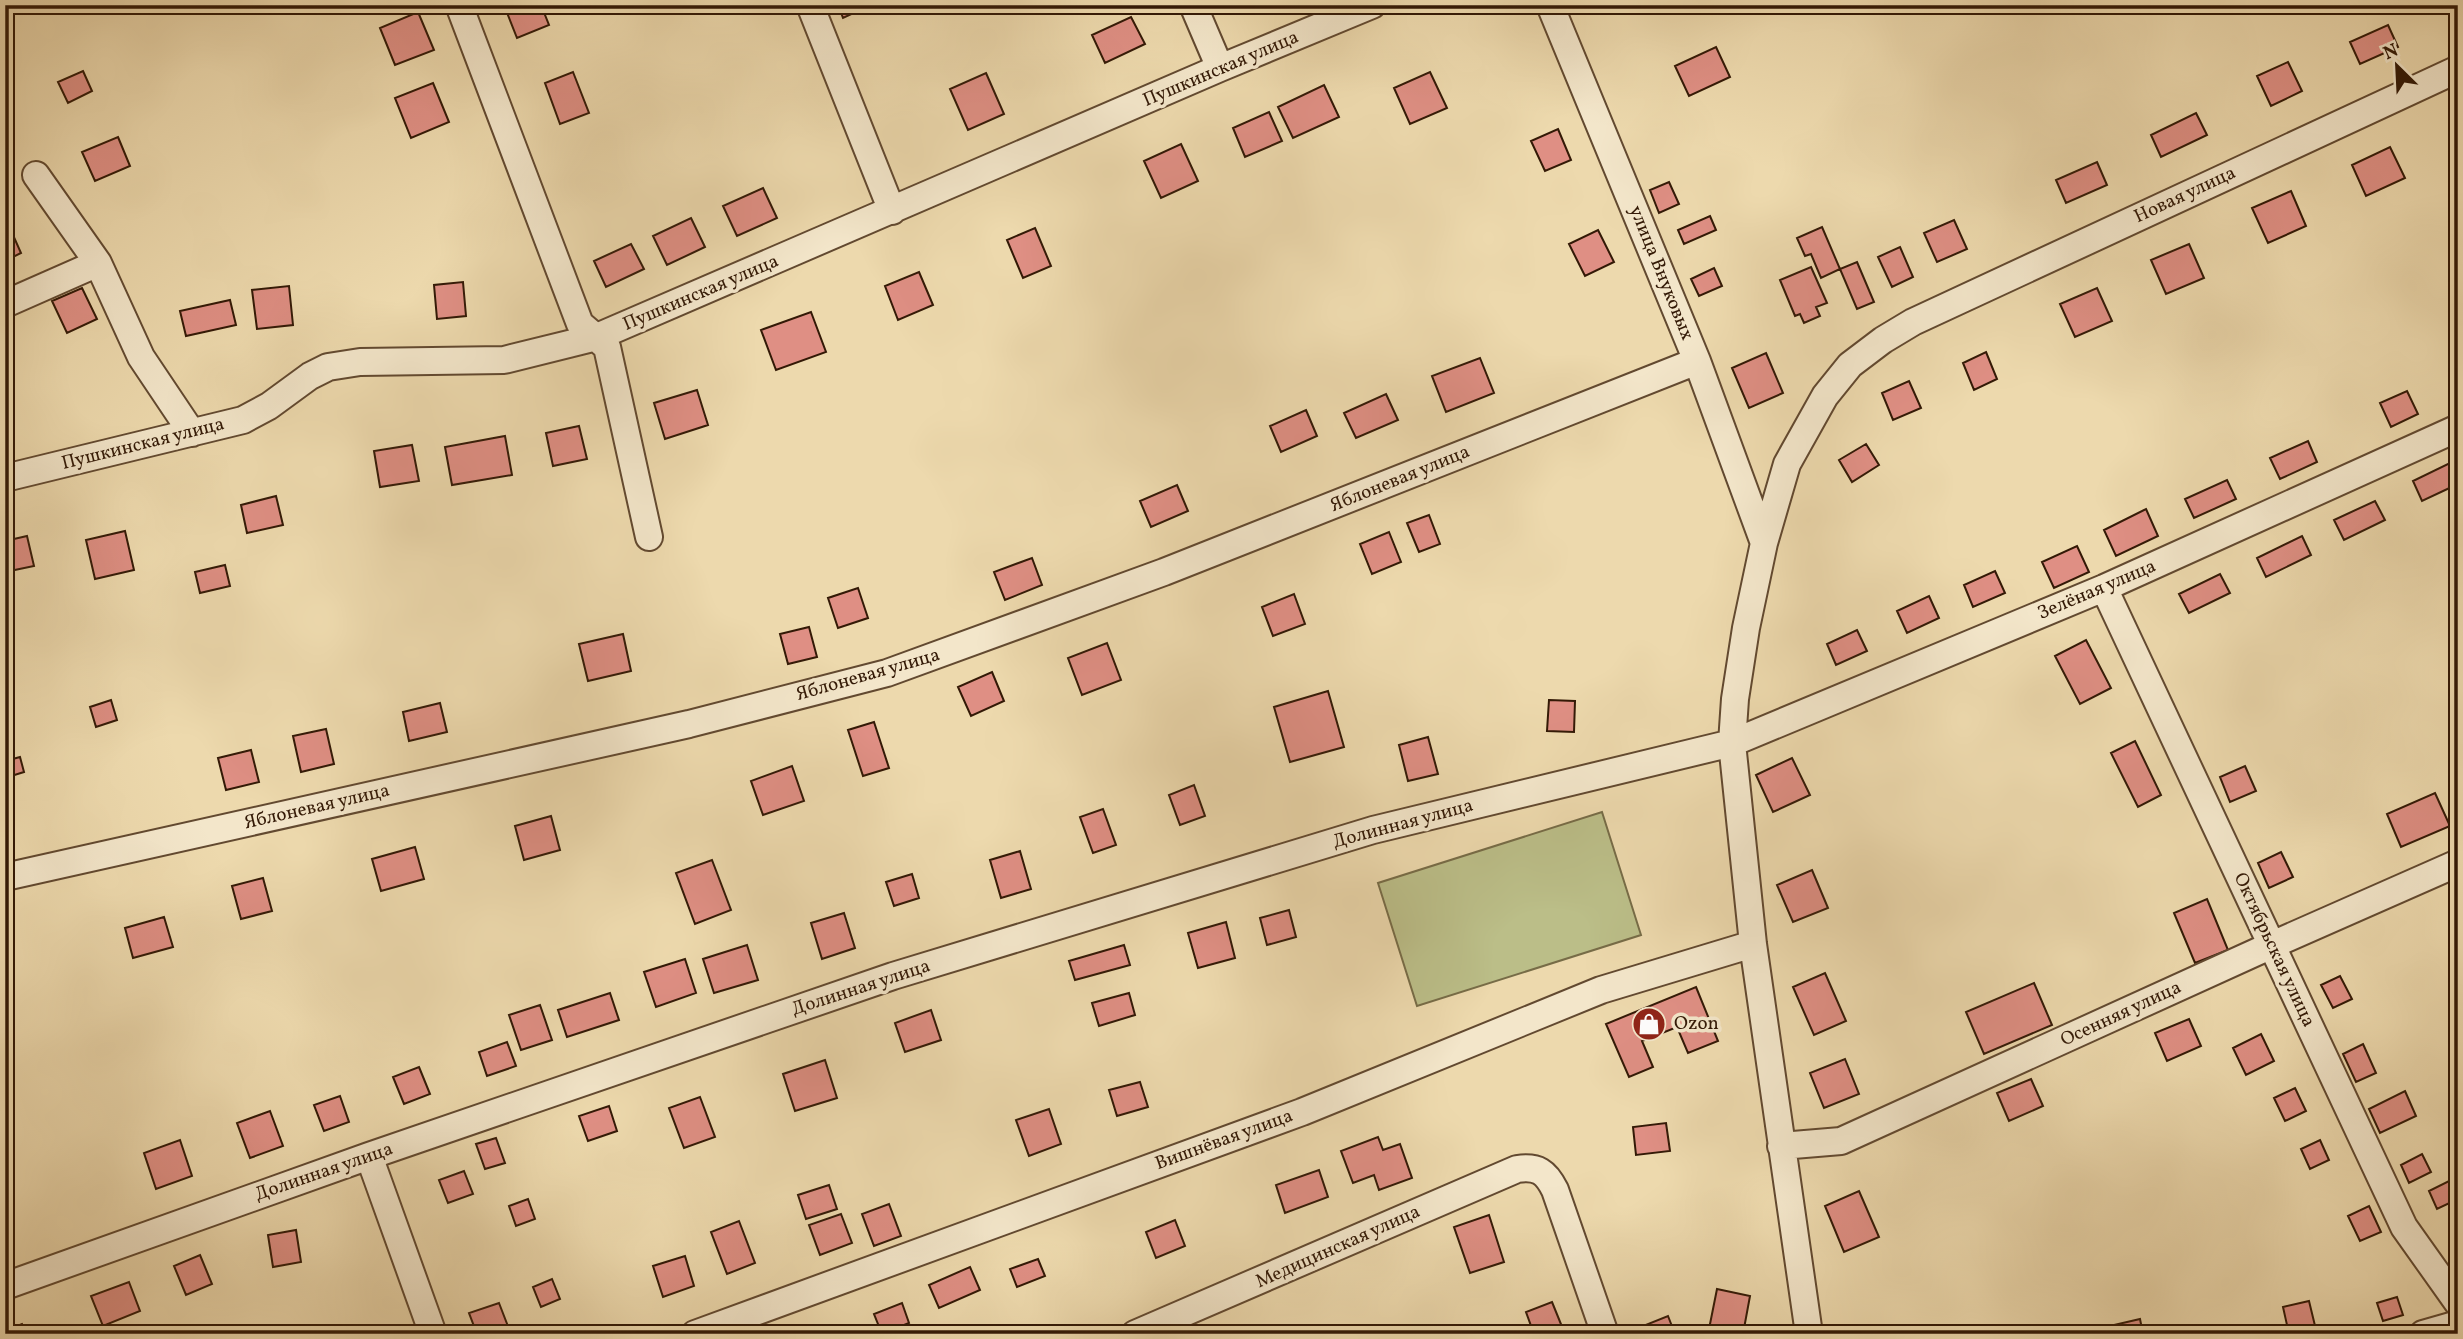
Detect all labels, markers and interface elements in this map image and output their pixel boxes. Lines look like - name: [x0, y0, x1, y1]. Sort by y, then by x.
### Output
- street label: Пушкинская улица: [1139, 24, 1303, 114]
- north arrow: [2362, 32, 2432, 102]
- text: N: [2379, 38, 2403, 67]
- street label: Новая улица: [2130, 160, 2240, 230]
- street label: улица Внуковых: [1622, 202, 1700, 344]
- street label: Пушкинская улица: [619, 248, 783, 338]
- street label: Пушкинская улица: [59, 411, 227, 477]
- street label: Яблоневая улица: [1326, 439, 1474, 519]
- street label: Зелёная улица: [2034, 553, 2160, 627]
- street label: Яблоневая улица: [793, 642, 943, 708]
- street label: Яблоневая улица: [242, 778, 392, 836]
- street label: Долинная улица: [1330, 793, 1476, 855]
- street label: Октябрьская улица: [2227, 869, 2321, 1031]
- street label: Долинная улица: [788, 953, 934, 1023]
- street label: Осенняя улица: [2056, 975, 2186, 1053]
- shop icon: Ozon: [1630, 1005, 1668, 1043]
- place label: Ozon: [1674, 1011, 1719, 1037]
- street label: Вишнёвая улица: [1151, 1103, 1297, 1177]
- street label: Долинная улица: [251, 1136, 397, 1208]
- street label: Медицинская улица: [1252, 1199, 1424, 1295]

